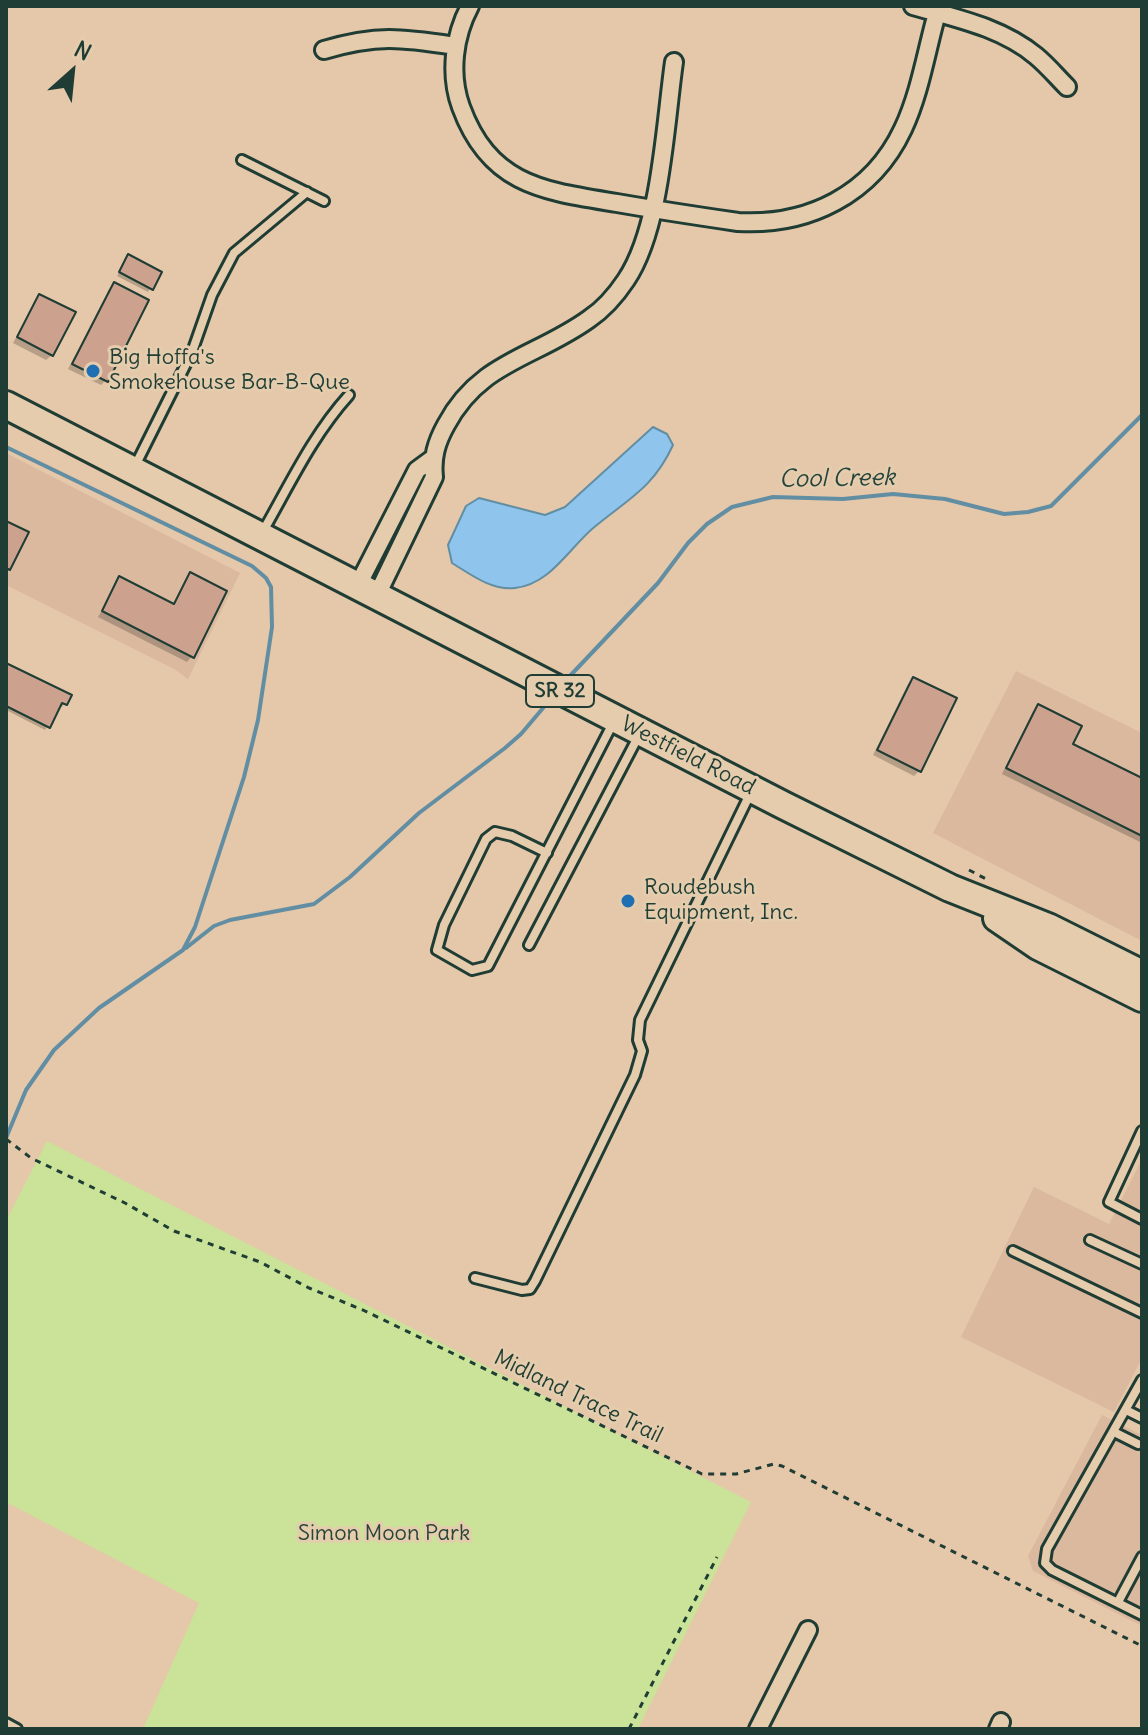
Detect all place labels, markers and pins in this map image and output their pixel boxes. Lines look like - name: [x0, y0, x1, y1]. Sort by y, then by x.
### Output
- place label: Big Hoffa's Smokehouse Bar-B-Que: [109, 345, 350, 396]
- marker: Big Hoffa's Smokehouse Bar-B-Que: [84, 362, 102, 380]
- place label: Roudebush Equipment, Inc.: [644, 875, 798, 926]
- marker: Roudebush Equipment, Inc.: [619, 892, 637, 910]

